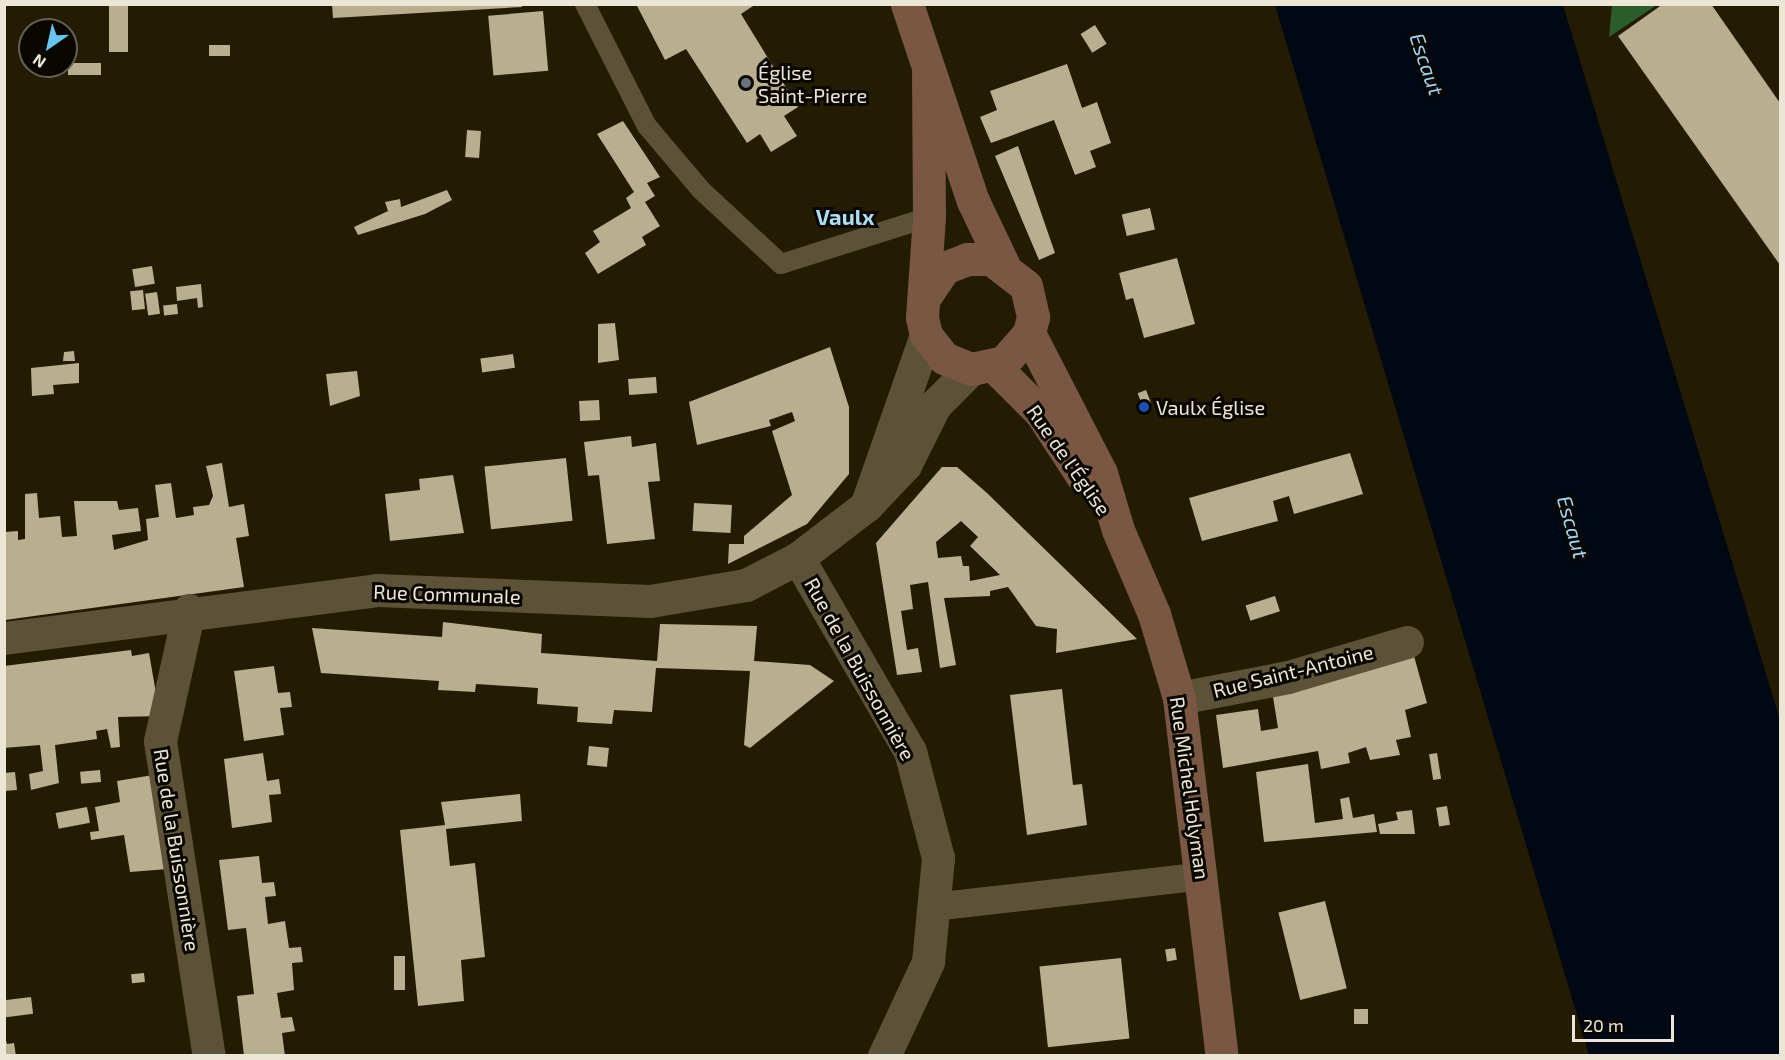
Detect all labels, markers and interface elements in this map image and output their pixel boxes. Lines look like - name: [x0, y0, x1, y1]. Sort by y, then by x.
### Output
- north arrow: [18, 18, 78, 78]
- water label: Escaut: [1405, 30, 1449, 98]
- text: N: [29, 51, 49, 73]
- place label: Église Saint-Pierre: [758, 60, 867, 107]
- marker: Église Saint-Pierre: [739, 76, 753, 90]
- district label: Vaulx: [816, 204, 874, 230]
- place label: Vaulx Église: [1156, 395, 1265, 419]
- street label: Rue de l'Église: [1022, 400, 1116, 520]
- marker: Vaulx Église: [1137, 400, 1151, 414]
- water label: Escaut: [1552, 493, 1594, 561]
- street label: Rue de la Buissonnière: [800, 574, 920, 764]
- street label: Rue Communale: [373, 579, 521, 609]
- street label: Rue Saint-Antoine: [1210, 639, 1376, 703]
- street label: Rue Michel Holyman: [1165, 695, 1215, 881]
- street label: Rue de la Buissonnière: [149, 747, 205, 953]
- scale bar: [1575, 1003, 1677, 1041]
- text: 20 m: [1583, 1014, 1624, 1036]

